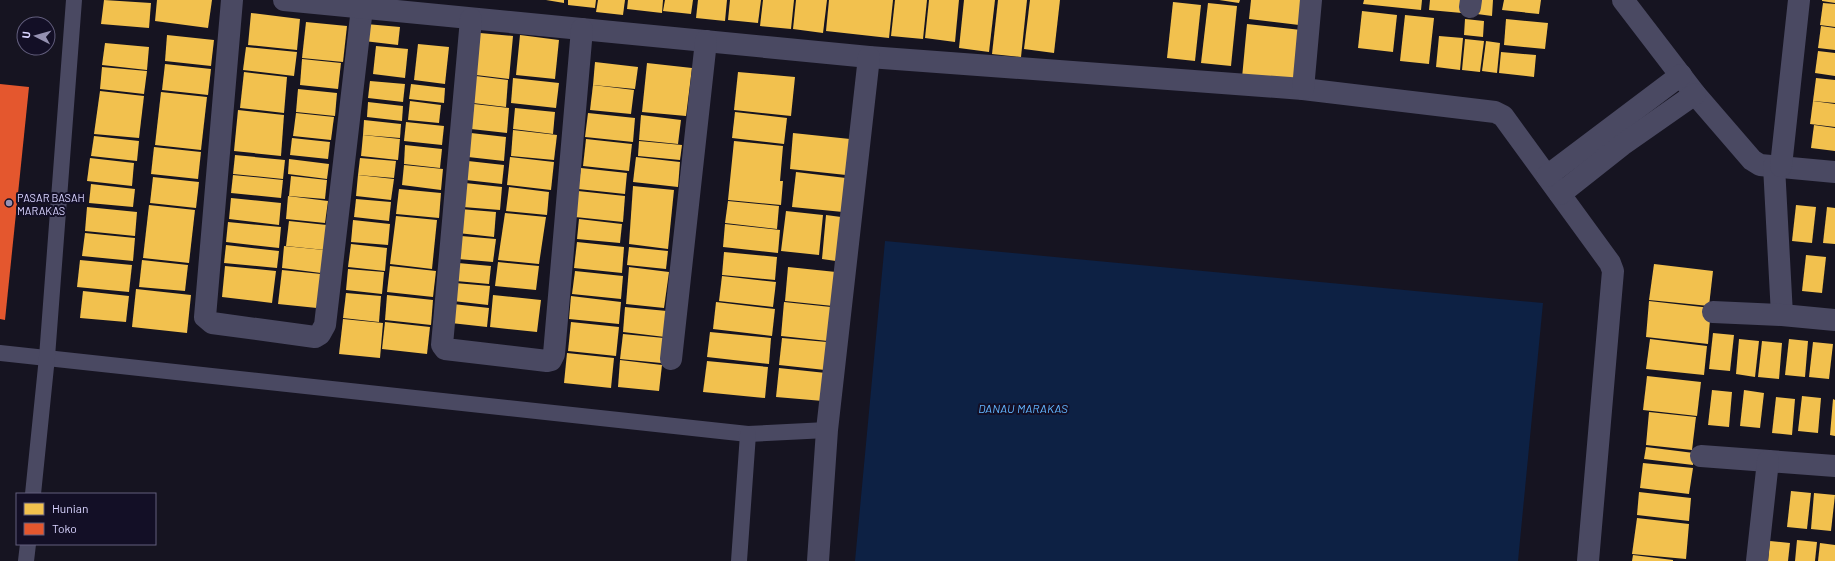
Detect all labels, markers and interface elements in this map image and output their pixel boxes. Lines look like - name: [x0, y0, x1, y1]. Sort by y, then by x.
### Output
- north arrow: [16, 16, 56, 56]
- text: U: [19, 31, 32, 39]
- place label: PASAR BASAH MARAKAS: [17, 191, 85, 217]
- marker: PASAR BASAH MARAKAS: [4, 198, 14, 208]
- water label: DANAU MARAKAS: [978, 401, 1068, 415]
- legend: [16, 493, 156, 545]
- text: Hunian: [52, 501, 88, 515]
- text: Toko: [52, 521, 77, 535]

